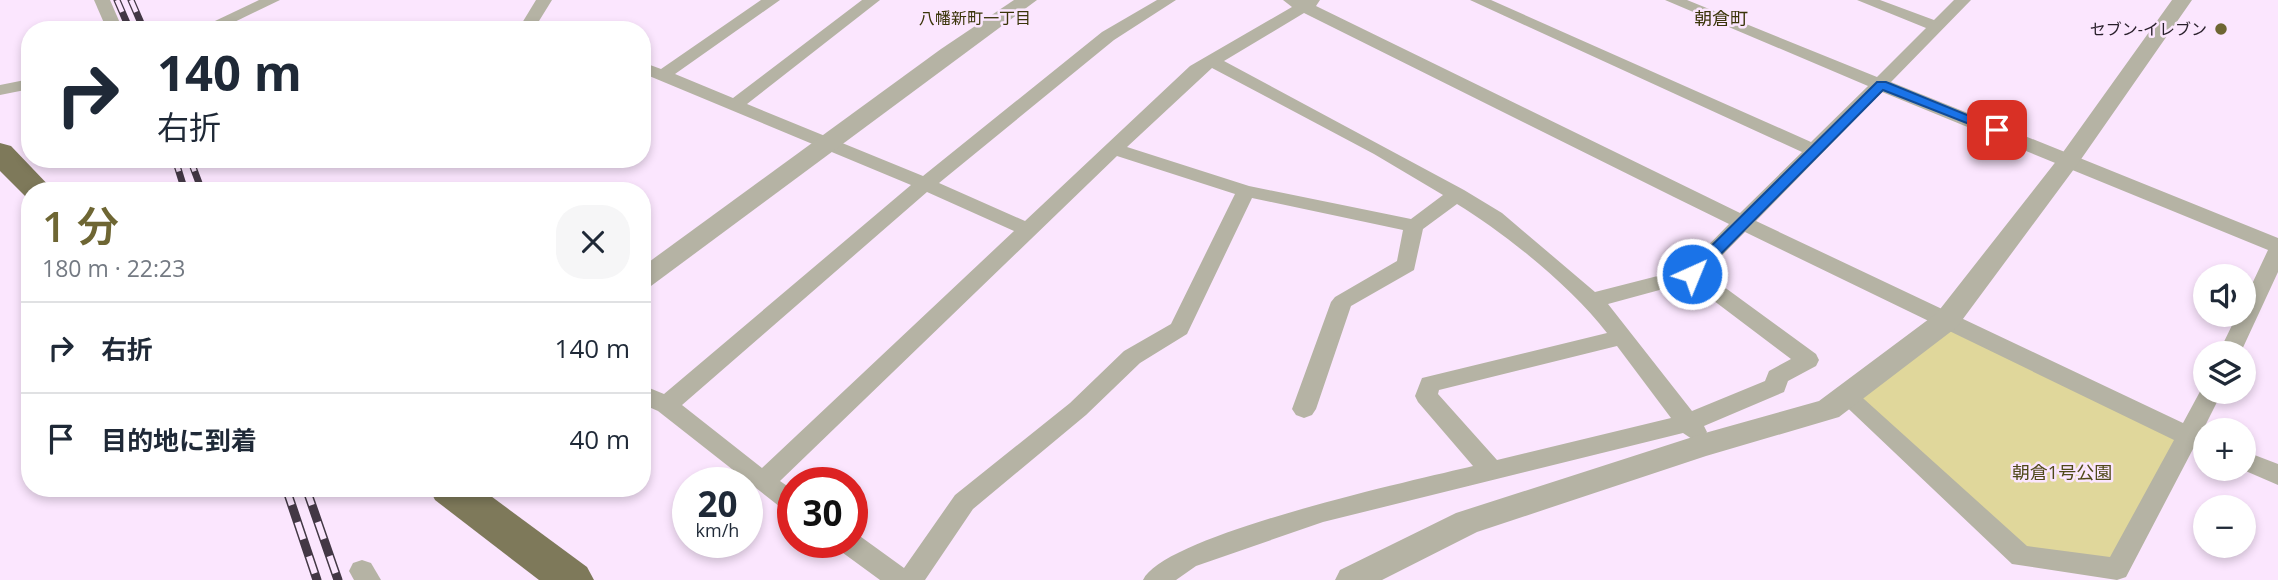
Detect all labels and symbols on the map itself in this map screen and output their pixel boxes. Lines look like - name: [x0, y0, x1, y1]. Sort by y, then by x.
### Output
- district label: 朝倉町: [1694, 6, 1748, 30]
- district label: 八幡新町一丁目: [919, 7, 1031, 29]
- place label: セブン-イレブン: [2090, 18, 2207, 40]
- marker: セブン-イレブン: [2213, 21, 2229, 37]
- pin: [1967, 100, 2027, 160]
- position arrow: [1655, 237, 1729, 311]
- park label: 朝倉1号公園: [2012, 460, 2112, 484]
- speed limit sign: 30: [777, 467, 868, 558]

